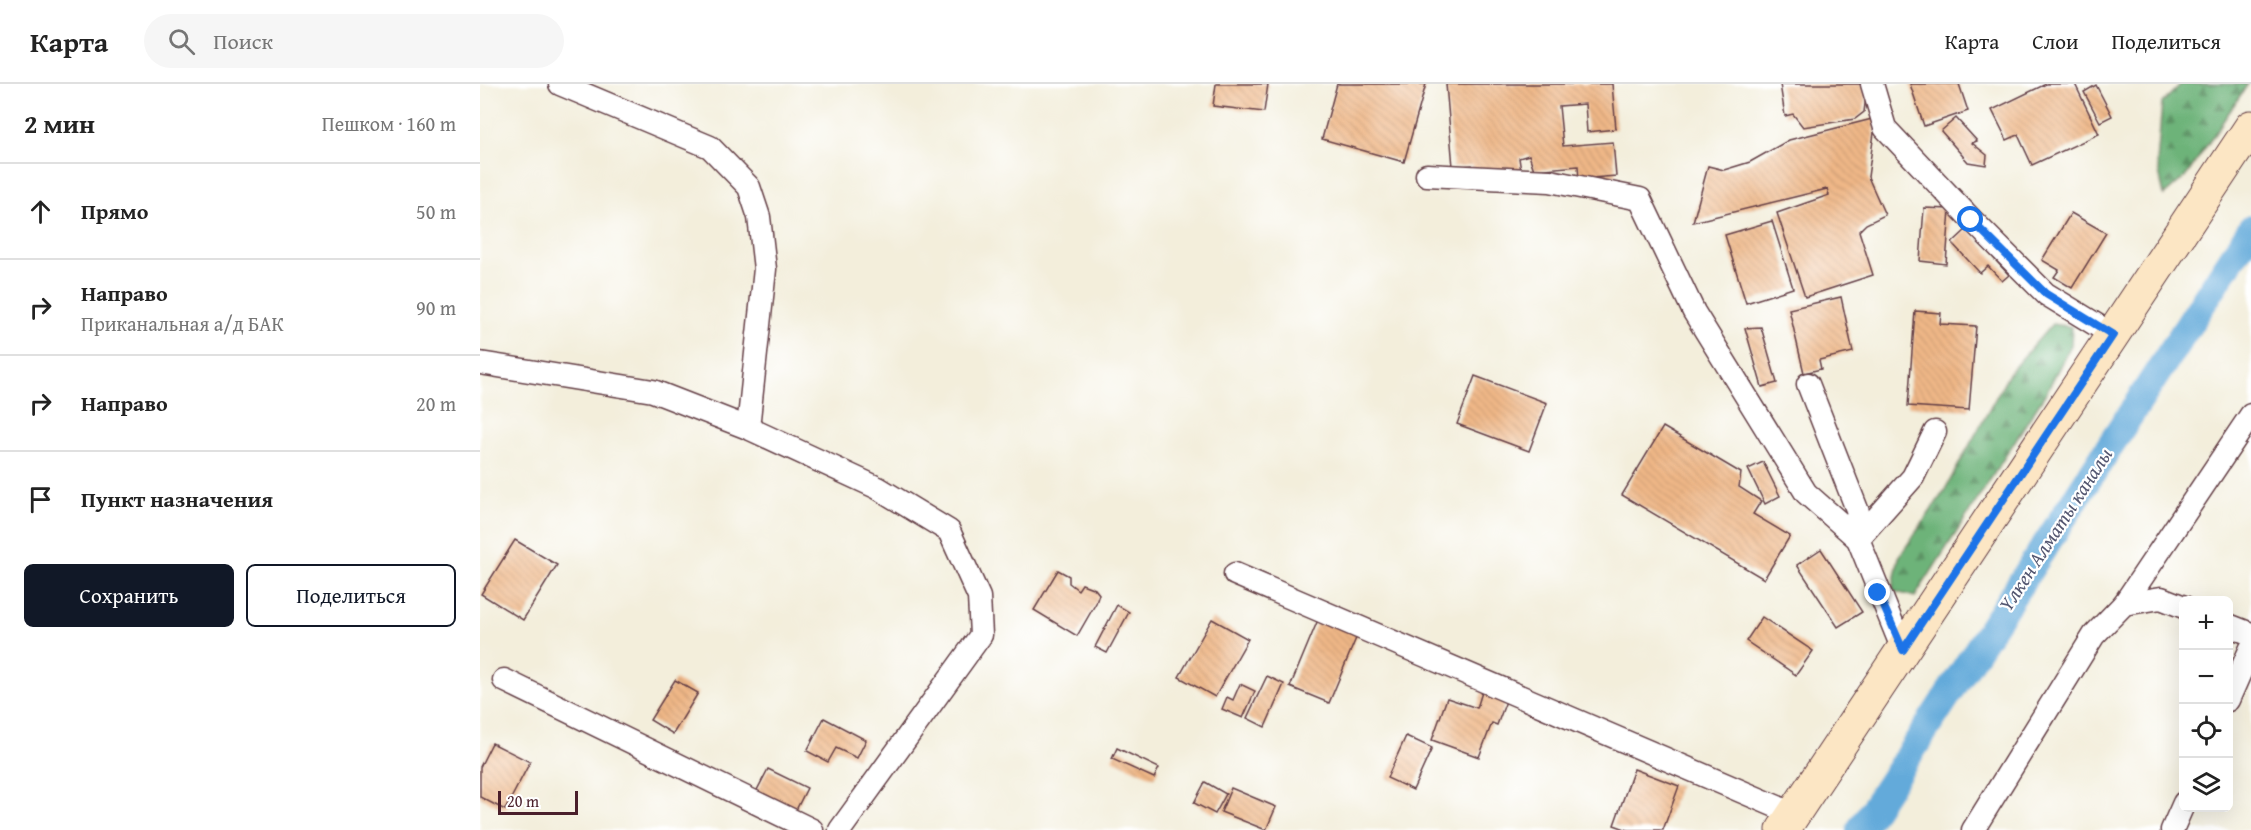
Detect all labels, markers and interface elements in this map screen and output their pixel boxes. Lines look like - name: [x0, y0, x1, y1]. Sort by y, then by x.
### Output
- search box: [144, 14, 564, 68]
- text: Карта: [30, 21, 108, 62]
- icon: search: [165, 25, 198, 58]
- text: Поиск: [213, 25, 273, 57]
- text: Карта: [1945, 26, 1999, 57]
- text: Слои: [2032, 26, 2078, 57]
- text: Поделиться: [2111, 26, 2221, 57]
- text: 2 мин: [24, 104, 95, 143]
- text: Пешком · 160 m: [322, 109, 456, 138]
- icon: ahead: [24, 195, 57, 228]
- text: Прямо: [81, 195, 148, 227]
- text: 50 m: [416, 197, 456, 226]
- route start: [1957, 206, 1983, 232]
- text: Направо: [81, 277, 168, 309]
- icon: right: [24, 291, 57, 324]
- text: 90 m: [416, 293, 456, 322]
- text: Приканальная а/д БАК: [81, 309, 284, 338]
- icon: right: [24, 387, 57, 420]
- text: Направо: [81, 387, 168, 419]
- text: 20 m: [416, 389, 456, 418]
- water label: Үлкен Алматы каналы: [1991, 441, 2119, 616]
- icon: arrive: [24, 483, 57, 516]
- text: Пункт назначения: [81, 483, 273, 515]
- button: Сохранить: [24, 564, 234, 627]
- button: Поделиться: [246, 564, 456, 627]
- route end: [1864, 579, 1890, 605]
- map controls: [2179, 596, 2233, 812]
- button: +: [2179, 596, 2233, 650]
- button: −: [2179, 650, 2233, 704]
- button: locate: [2179, 704, 2233, 758]
- button: layers: [2179, 758, 2233, 812]
- scale bar: [498, 788, 578, 816]
- text: 20 m: [507, 789, 539, 813]

